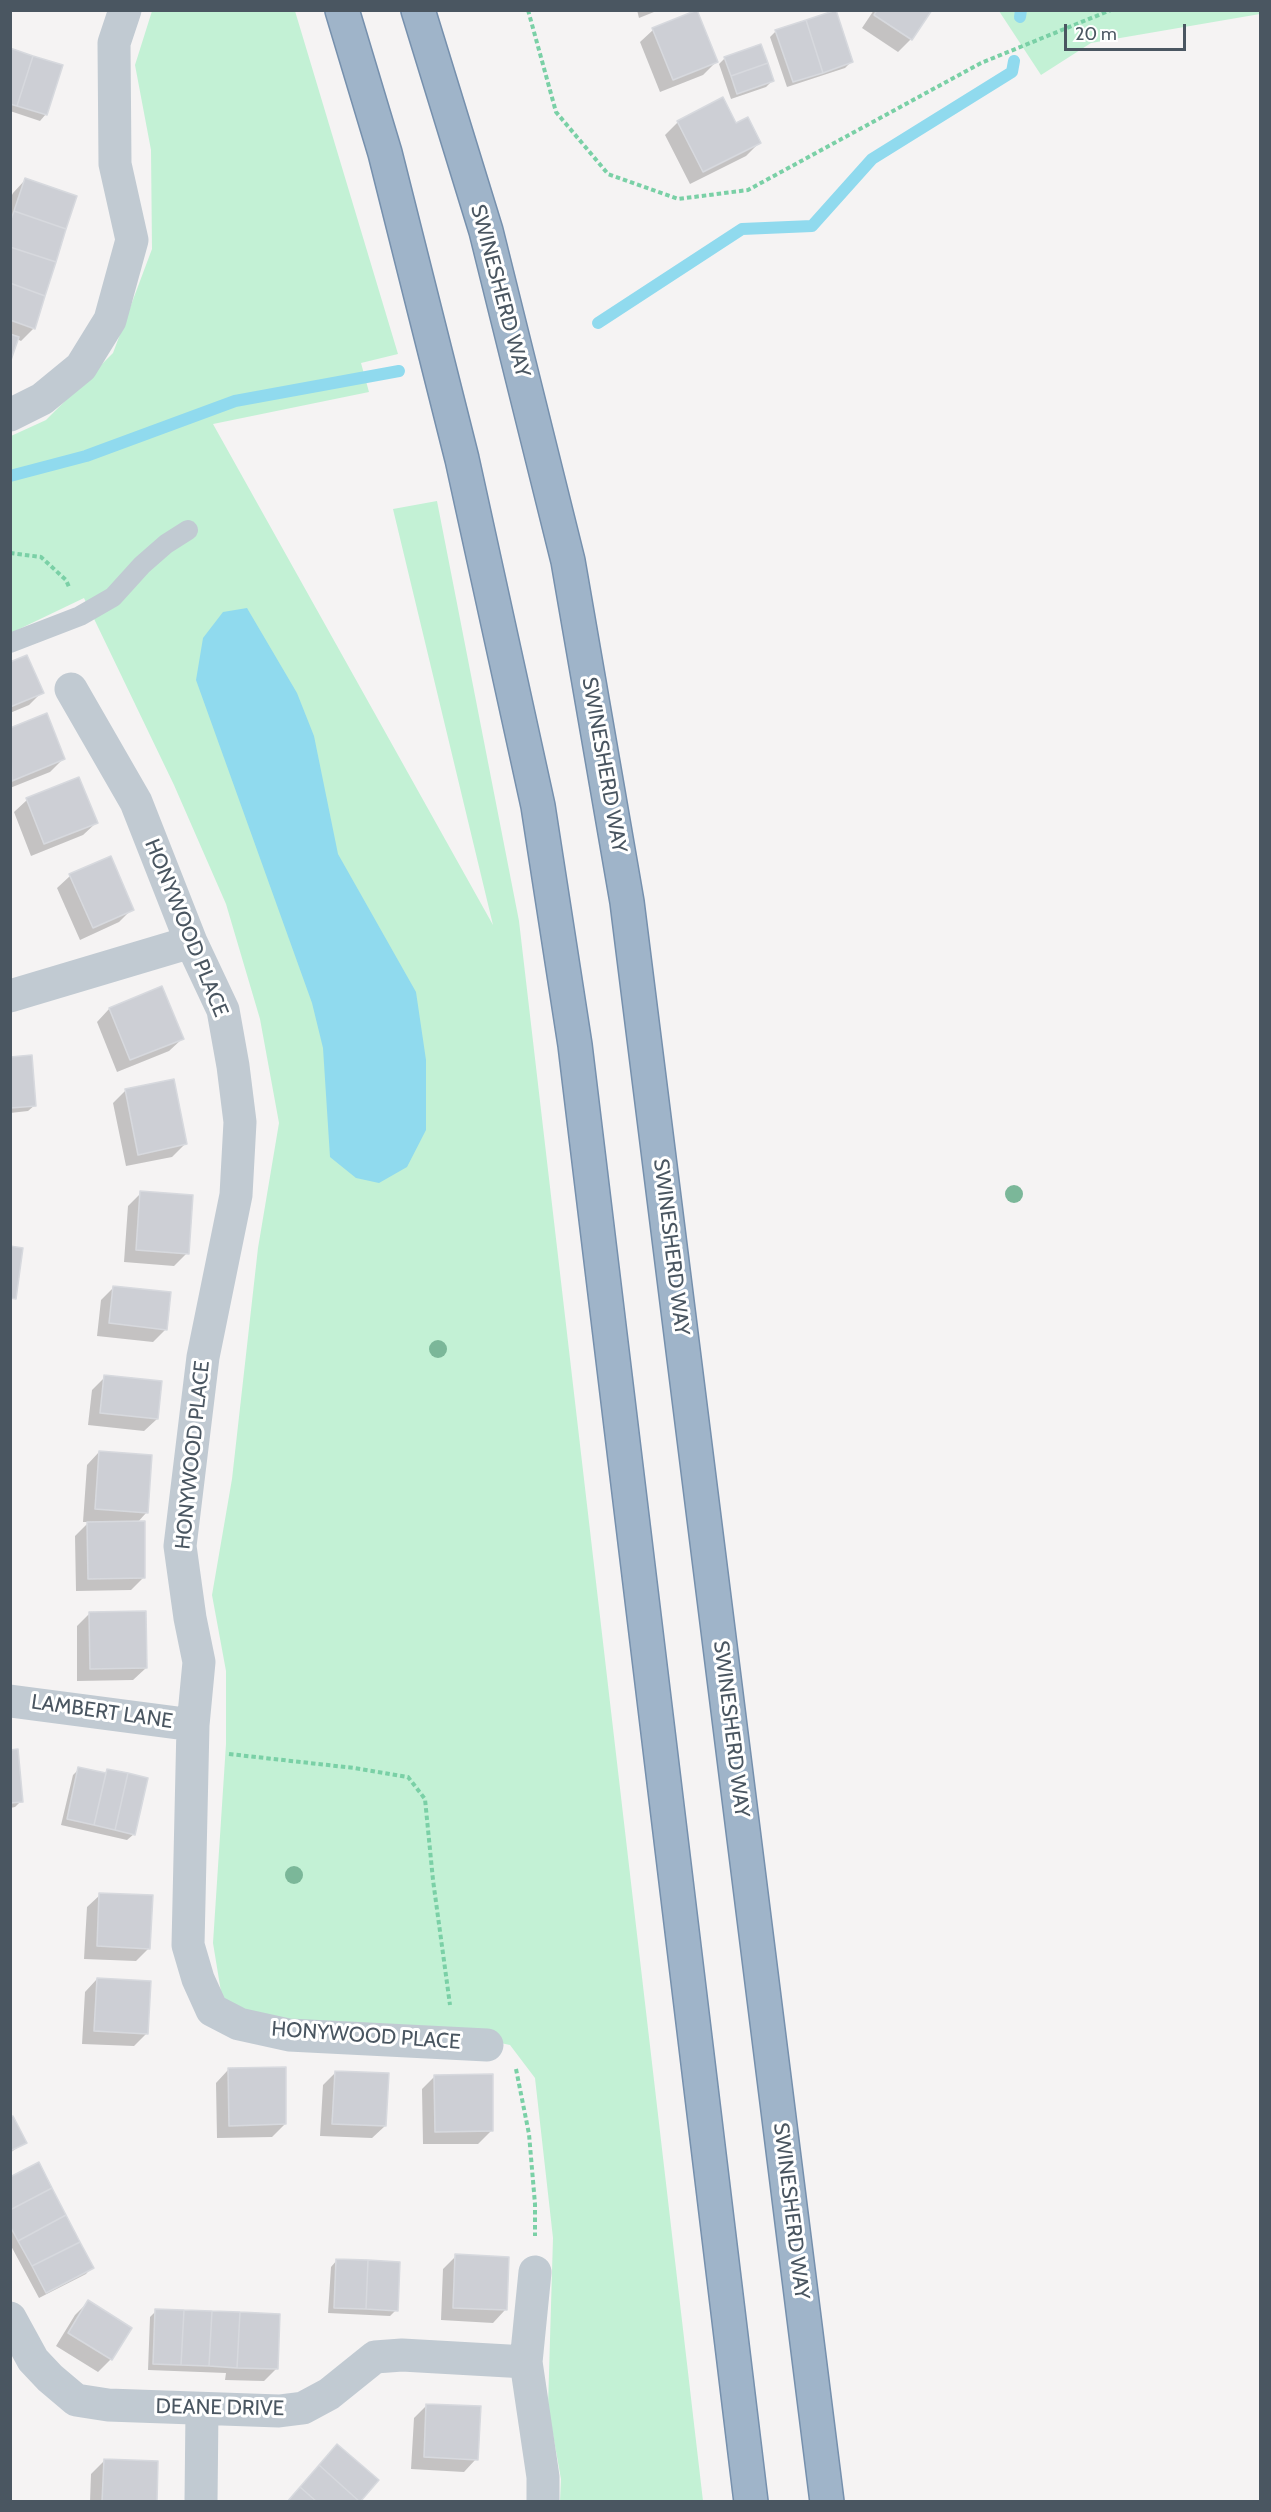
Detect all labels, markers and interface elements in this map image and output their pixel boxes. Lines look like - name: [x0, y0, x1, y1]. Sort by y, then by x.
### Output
- scale bar: [1067, 12, 1188, 50]
- text: 20 m: [1075, 23, 1117, 45]
- street label: SWINESHERD WAY: [465, 202, 535, 380]
- street label: SWINESHERD WAY: [576, 675, 632, 855]
- street label: HONYWOOD PLACE: [139, 835, 233, 1021]
- street label: SWINESHERD WAY: [648, 1157, 694, 1337]
- street label: HONYWOOD PLACE: [171, 1359, 215, 1551]
- street label: SWINESHERD WAY: [708, 1639, 754, 1819]
- street label: LAMBERT LANE: [30, 1690, 174, 1734]
- street label: HONYWOOD PLACE: [271, 2017, 461, 2055]
- street label: SWINESHERD WAY: [768, 2121, 814, 2301]
- street label: DEANE DRIVE: [155, 2394, 285, 2422]

